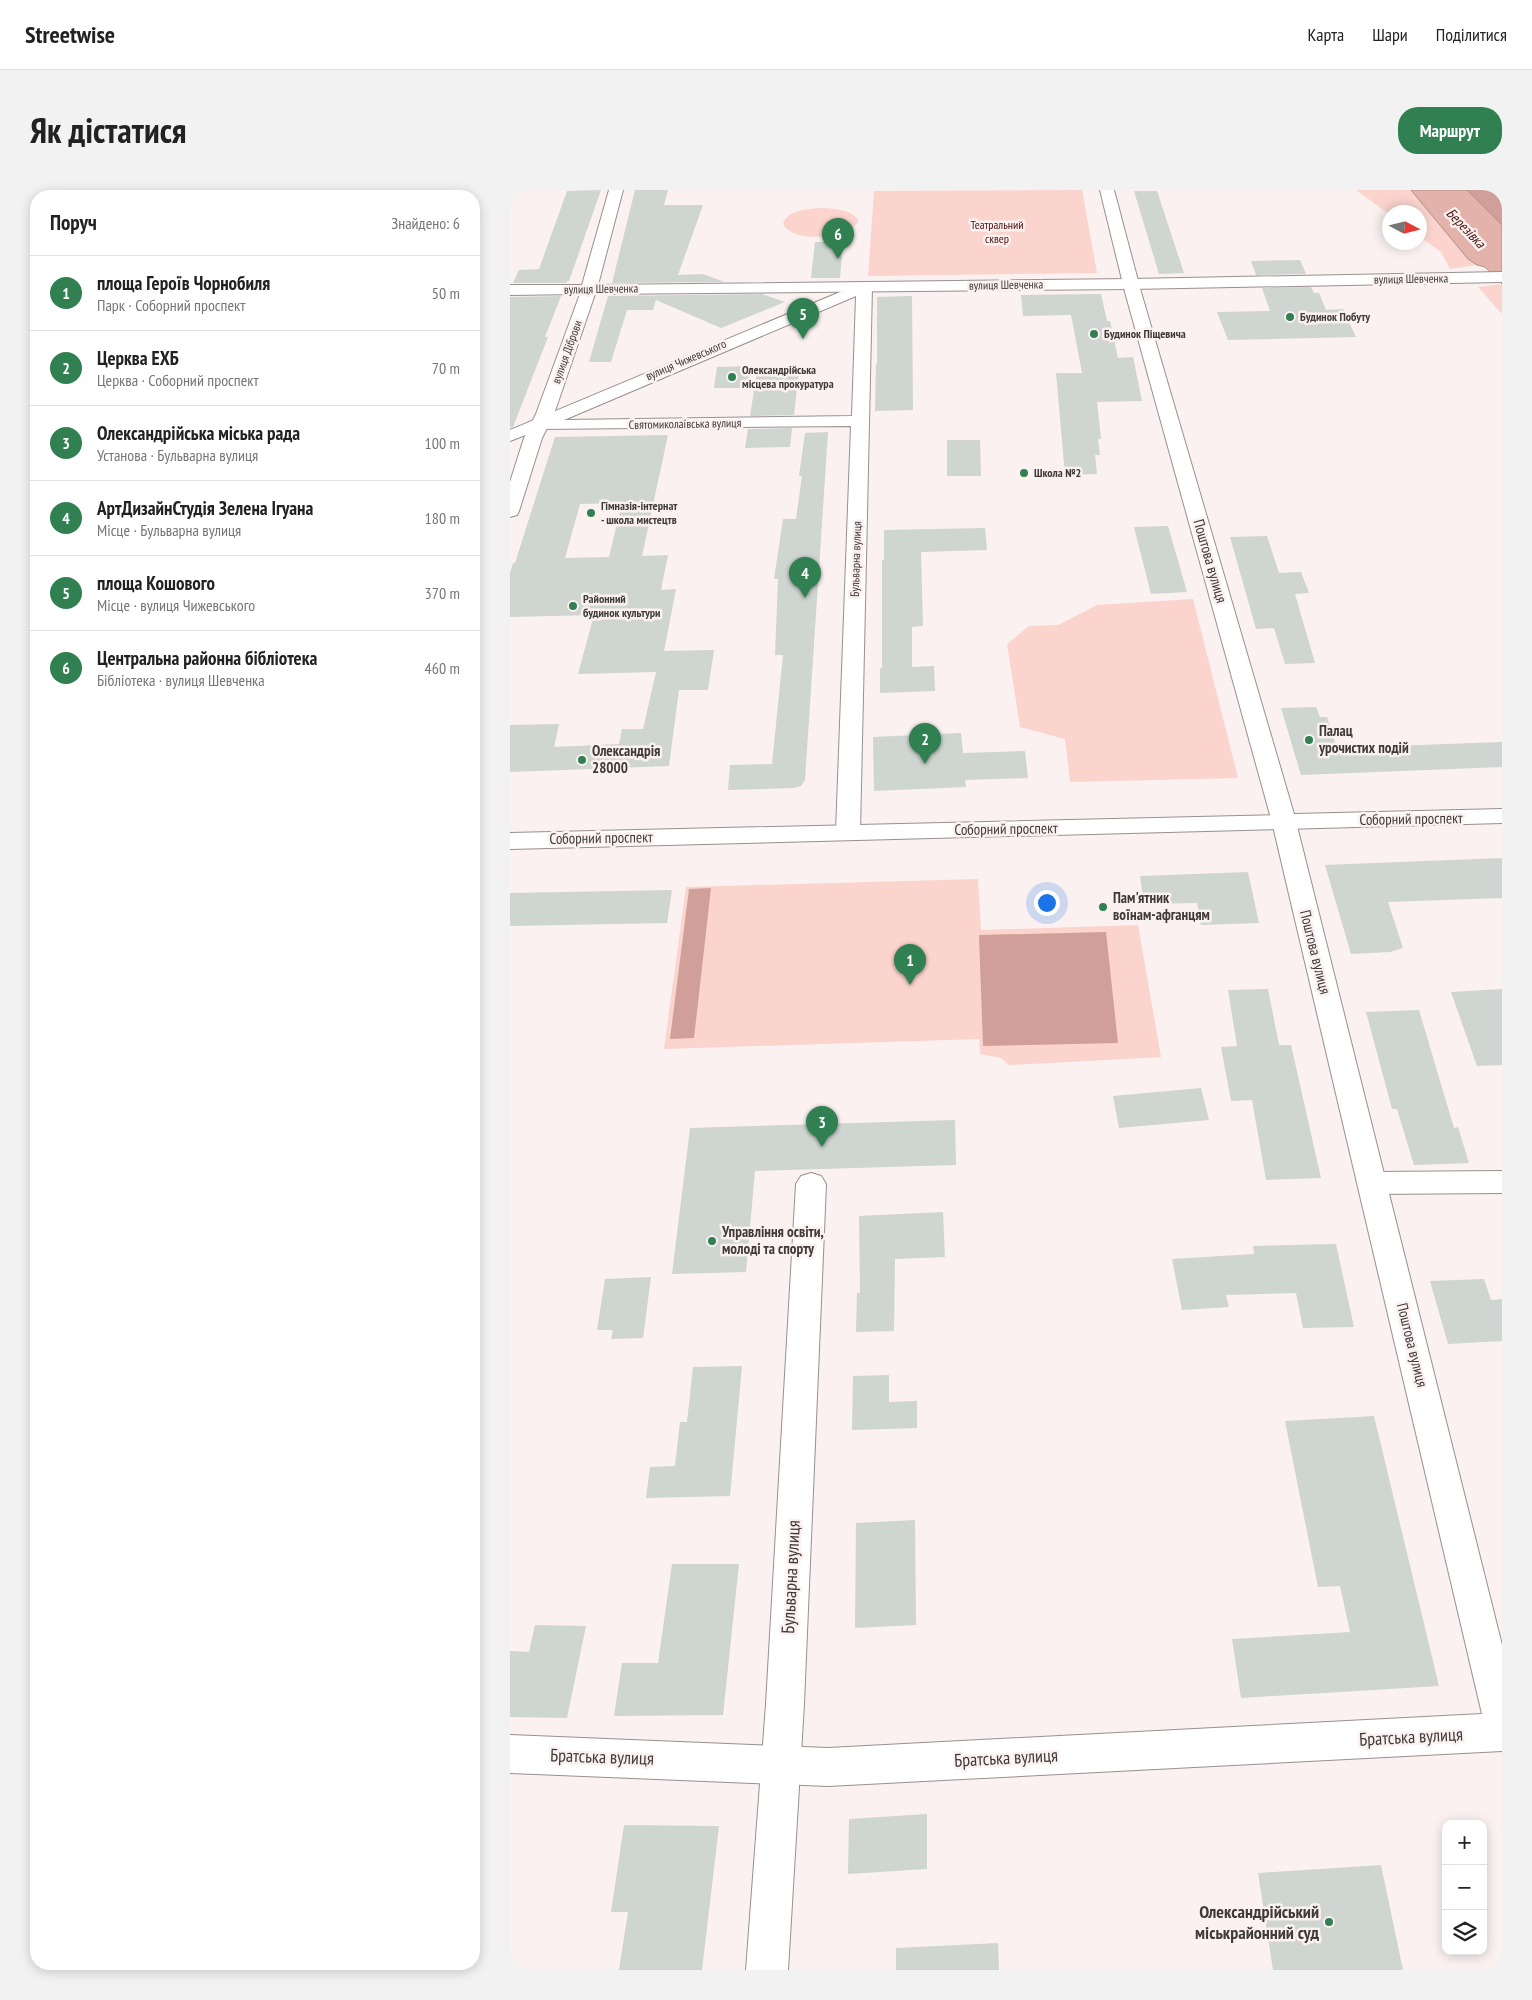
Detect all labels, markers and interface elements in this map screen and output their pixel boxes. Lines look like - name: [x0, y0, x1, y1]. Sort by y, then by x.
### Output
- text: Streetwise: [25, 19, 115, 50]
- text: Карта: [1308, 23, 1344, 46]
- text: Шари: [1372, 23, 1408, 46]
- text: Поділитися: [1436, 23, 1507, 46]
- text: Як дістатися: [30, 107, 186, 153]
- button: Маршрут: [1398, 107, 1502, 154]
- water label: Березівка: [1443, 204, 1490, 253]
- north arrow: [1382, 205, 1427, 250]
- text: Поруч: [50, 209, 97, 236]
- text: Знайдено: 6: [391, 213, 460, 233]
- park label: Театральний сквер: [971, 217, 1023, 246]
- pin: 6: [822, 218, 854, 259]
- street label: вулиця Шевченка: [1374, 270, 1448, 287]
- text: площа Героїв Чорнобиля: [97, 271, 270, 295]
- street label: вулиця Шевченка: [969, 276, 1043, 293]
- street label: вулиця Шевченка: [564, 280, 638, 297]
- text: 1: [62, 283, 70, 303]
- text: 50 m: [432, 283, 460, 303]
- text: Парк · Соборний проспект: [97, 295, 245, 315]
- pin: 5: [787, 298, 819, 339]
- place label: Будинок Побуту: [1300, 309, 1370, 324]
- marker: Будинок Побуту: [1284, 311, 1296, 323]
- street label: вулиця Діброви: [548, 318, 585, 386]
- place label: Будинок Піщевича: [1104, 326, 1186, 341]
- marker: Будинок Піщевича: [1088, 328, 1100, 340]
- street label: вулиця Чижевського: [643, 336, 728, 383]
- text: Церква ЕХБ: [97, 346, 179, 370]
- text: 2: [62, 358, 70, 378]
- text: 70 m: [432, 358, 460, 378]
- place label: Олександрійська місцева прокуратура: [742, 362, 834, 391]
- text: Церква · Соборний проспект: [97, 370, 259, 390]
- marker: Олександрійська місцева прокуратура: [726, 371, 738, 383]
- street label: Святомиколаївська вулиця: [629, 415, 742, 432]
- text: Олександрійська міська рада: [97, 421, 300, 445]
- text: 3: [62, 433, 70, 453]
- text: 100 m: [425, 433, 460, 453]
- text: Установа · Бульварна вулиця: [97, 445, 258, 465]
- place label: Школа №2: [1034, 465, 1081, 480]
- marker: Школа №2: [1018, 467, 1030, 479]
- text: АртДизайнСтудія Зелена Ігуана: [97, 496, 313, 520]
- place label: Гімназія-інтернат - школа мистецтв: [601, 498, 678, 527]
- marker: Гімназія-інтернат - школа мистецтв: [585, 507, 597, 519]
- text: 4: [62, 508, 70, 528]
- text: 180 m: [425, 508, 460, 528]
- street label: Поштова вулиця: [1189, 517, 1232, 605]
- text: Місце · Бульварна вулиця: [97, 520, 241, 540]
- street label: Бульварна вулиця: [847, 520, 864, 597]
- pin: 4: [789, 557, 821, 598]
- text: площа Кошового: [97, 571, 215, 595]
- text: 5: [62, 583, 70, 603]
- text: 370 m: [425, 583, 460, 603]
- place label: Районний будинок культури: [583, 591, 661, 620]
- text: Місце · вулиця Чижевського: [97, 595, 255, 615]
- marker: Районний будинок культури: [567, 600, 579, 612]
- text: Центральна районна бібліотека: [97, 646, 317, 670]
- text: 6: [62, 658, 70, 678]
- text: 460 m: [425, 658, 460, 678]
- text: Бібліотека · вулиця Шевченка: [97, 670, 265, 690]
- place label: Палац урочистих подій: [1318, 721, 1409, 757]
- pin: 2: [909, 723, 941, 764]
- marker: Палац урочистих подій: [1303, 734, 1315, 746]
- place label: Олександрія 28000: [592, 741, 660, 777]
- marker: Олександрія 28000: [576, 754, 588, 766]
- street label: Соборний проспект: [1359, 808, 1463, 829]
- street label: Соборний проспект: [954, 818, 1058, 839]
- street label: Соборний проспект: [549, 827, 653, 848]
- place label: Пам'ятник воїнам-афганцям: [1113, 888, 1210, 924]
- your location: [1034, 890, 1060, 916]
- marker: Пам'ятник воїнам-афганцям: [1097, 901, 1109, 913]
- street label: Поштова вулиця: [1296, 908, 1335, 996]
- pin: 1: [894, 944, 926, 985]
- pin: 3: [806, 1106, 838, 1147]
- place label: Управління освіти, молоді та спорту: [721, 1222, 824, 1258]
- marker: Управління освіти, молоді та спорту: [706, 1235, 718, 1247]
- street label: Поштова вулиця: [1393, 1301, 1432, 1389]
- street label: Бульварна вулиця: [776, 1520, 805, 1634]
- street label: Братська вулиця: [1359, 1722, 1463, 1751]
- street label: Братська вулиця: [550, 1743, 654, 1770]
- street label: Братська вулиця: [954, 1743, 1058, 1772]
- map controls: [1442, 1820, 1487, 1955]
- button: +: [1442, 1820, 1487, 1865]
- button: −: [1442, 1865, 1487, 1910]
- place label: Олександрійський міськрайонний суд: [1195, 1900, 1319, 1944]
- button: layers: [1442, 1910, 1487, 1955]
- marker: Олександрійський міськрайонний суд: [1323, 1916, 1335, 1928]

